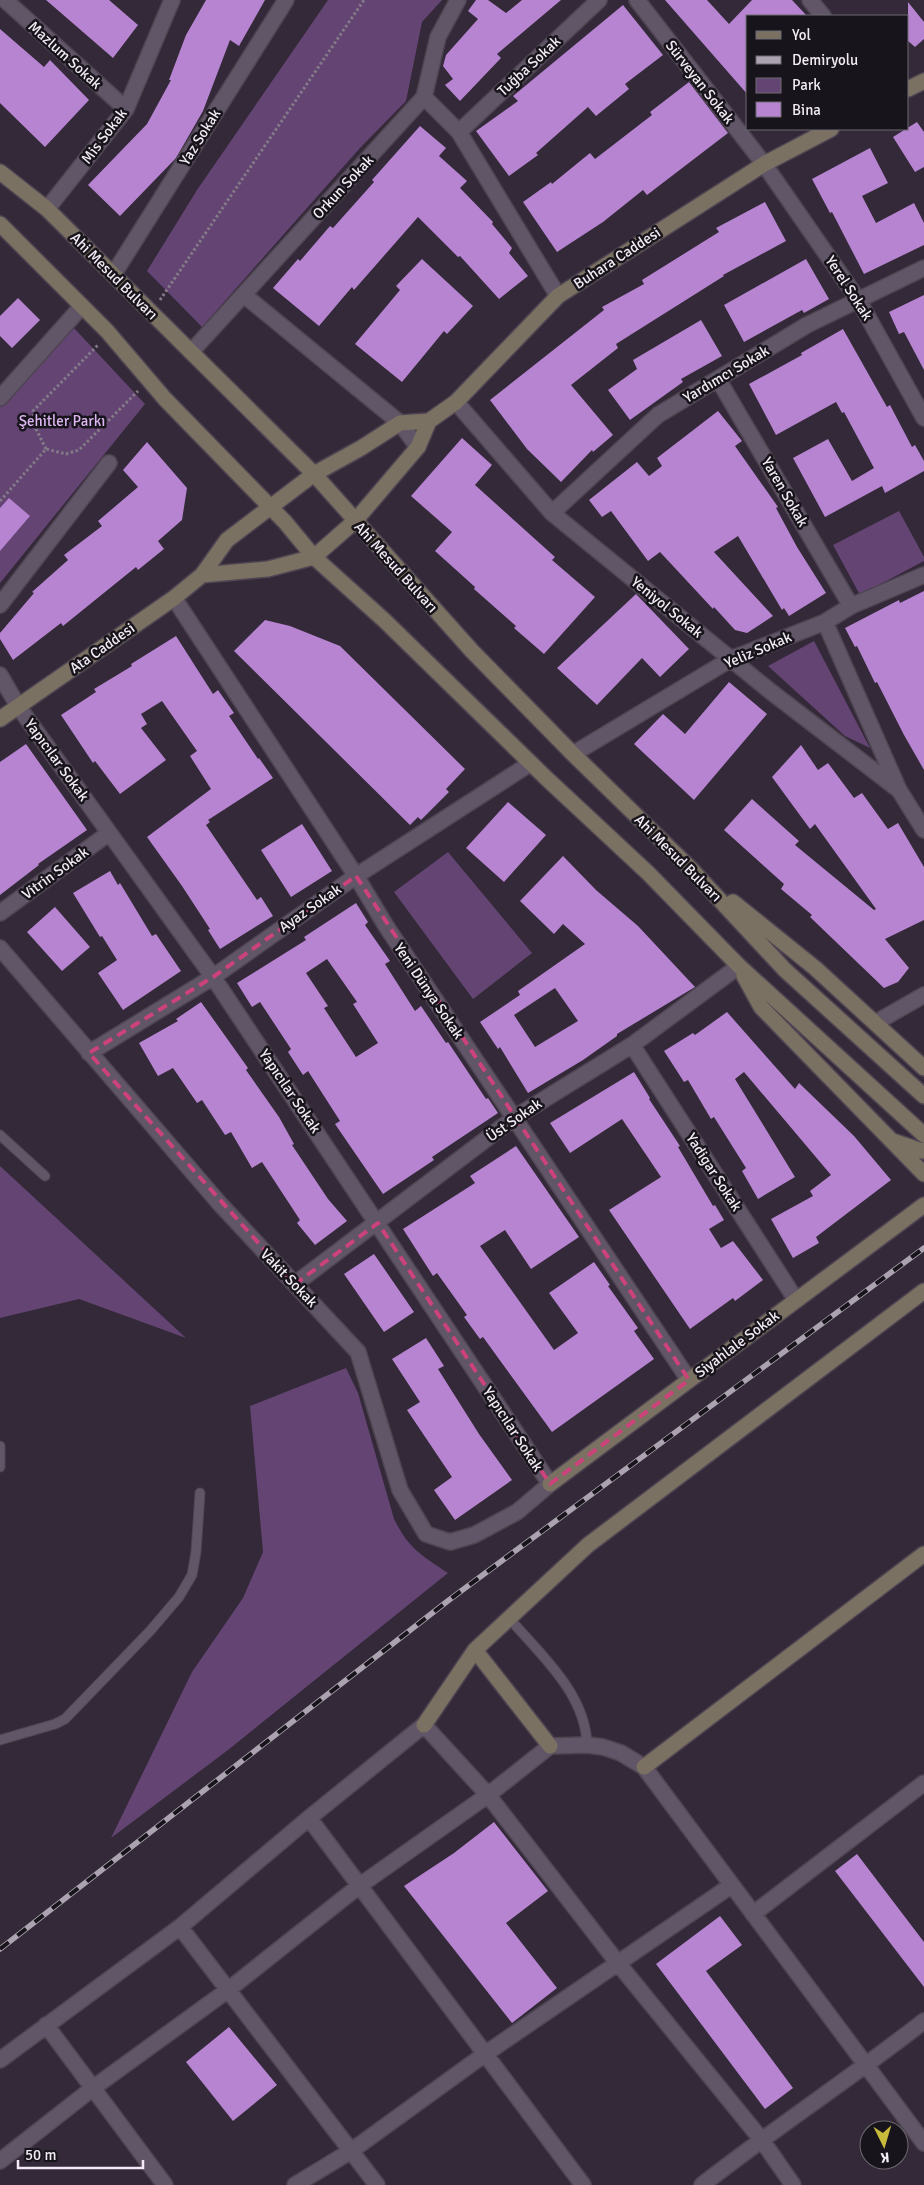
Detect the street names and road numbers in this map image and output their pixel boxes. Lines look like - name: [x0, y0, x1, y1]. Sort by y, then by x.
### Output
- street label: Mazlum Sokak: [24, 17, 106, 93]
- street label: Tuğba Sokak: [494, 32, 565, 100]
- street label: Sürveyan Sokak: [662, 37, 739, 128]
- street label: Mis Sokak: [77, 104, 131, 167]
- street label: Yaz Sokak: [176, 105, 225, 169]
- street label: Orkun Sokak: [309, 151, 378, 223]
- street label: Buhara Caddesi: [570, 223, 664, 293]
- street label: Ahi Mesud Bulvarı: [67, 229, 161, 323]
- street label: Yerel Sokak: [821, 252, 877, 324]
- street label: Yardımcı Sokak: [680, 341, 773, 407]
- street label: Yaren Sokak: [758, 454, 812, 530]
- street label: Ahi Mesud Bulvarı: [350, 518, 442, 616]
- street label: Yeniyol Sokak: [627, 572, 707, 642]
- street label: Ata Caddesi: [66, 619, 138, 677]
- street label: Yeliz Sokak: [722, 628, 795, 672]
- street label: Yapıcılar Sokak: [21, 715, 93, 805]
- street label: Ahi Mesud Bulvarı: [631, 811, 725, 905]
- street label: Vitrin Sokak: [18, 843, 92, 903]
- street label: Ayaz Sokak: [275, 880, 345, 936]
- street label: Yeni Dünya Sokak: [390, 939, 468, 1043]
- street label: Yapıcılar Sokak: [255, 1046, 325, 1137]
- street label: Üst Sokak: [483, 1094, 546, 1146]
- street label: Yadigar Sokak: [682, 1130, 746, 1215]
- street label: Vakit Sokak: [257, 1245, 322, 1311]
- street label: Siyahlale Sokak: [691, 1306, 783, 1381]
- street label: Yapıcılar Sokak: [479, 1383, 547, 1475]

